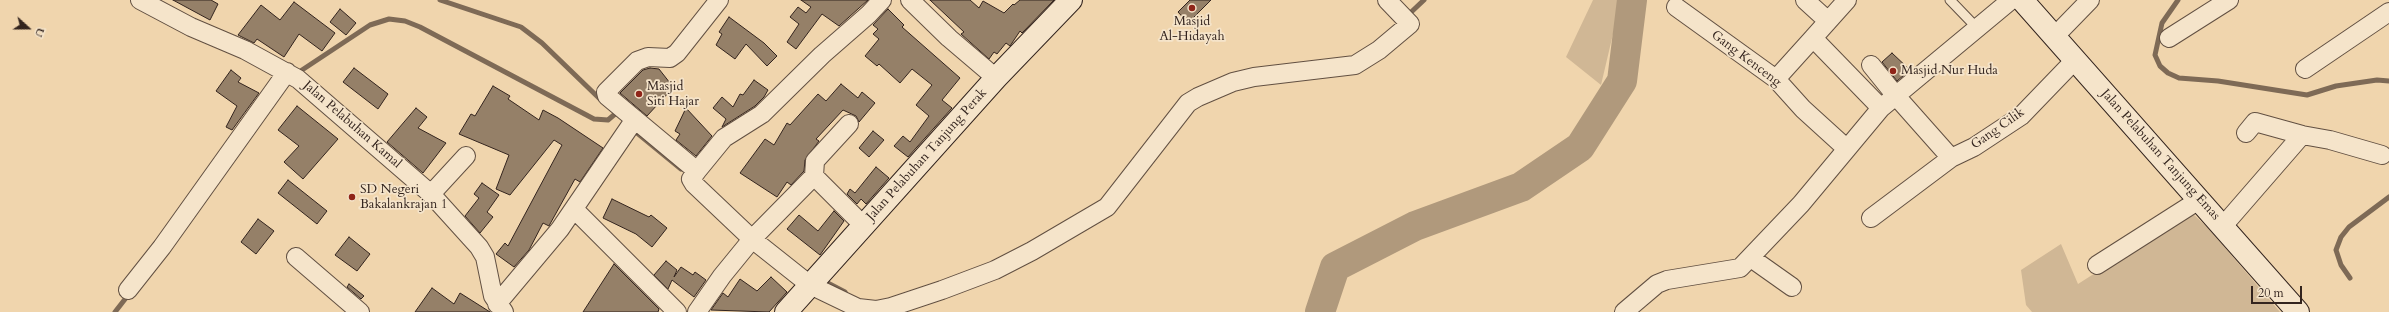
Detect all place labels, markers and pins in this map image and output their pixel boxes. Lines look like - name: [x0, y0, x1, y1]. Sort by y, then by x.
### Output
- marker: Masjid Al-Hidayah: [1187, 3, 1197, 13]
- place label: Masjid Al-Hidayah: [1159, 14, 1225, 45]
- place label: Masjid Nur Huda: [1901, 63, 1998, 79]
- marker: Masjid Nur Huda: [1888, 66, 1898, 76]
- place label: Masjid Siti Hajar: [647, 79, 699, 110]
- marker: Masjid Siti Hajar: [634, 89, 644, 99]
- place label: SD Negeri Bakalankrajan 1: [360, 182, 447, 213]
- marker: SD Negeri Bakalankrajan 1: [347, 192, 357, 202]

